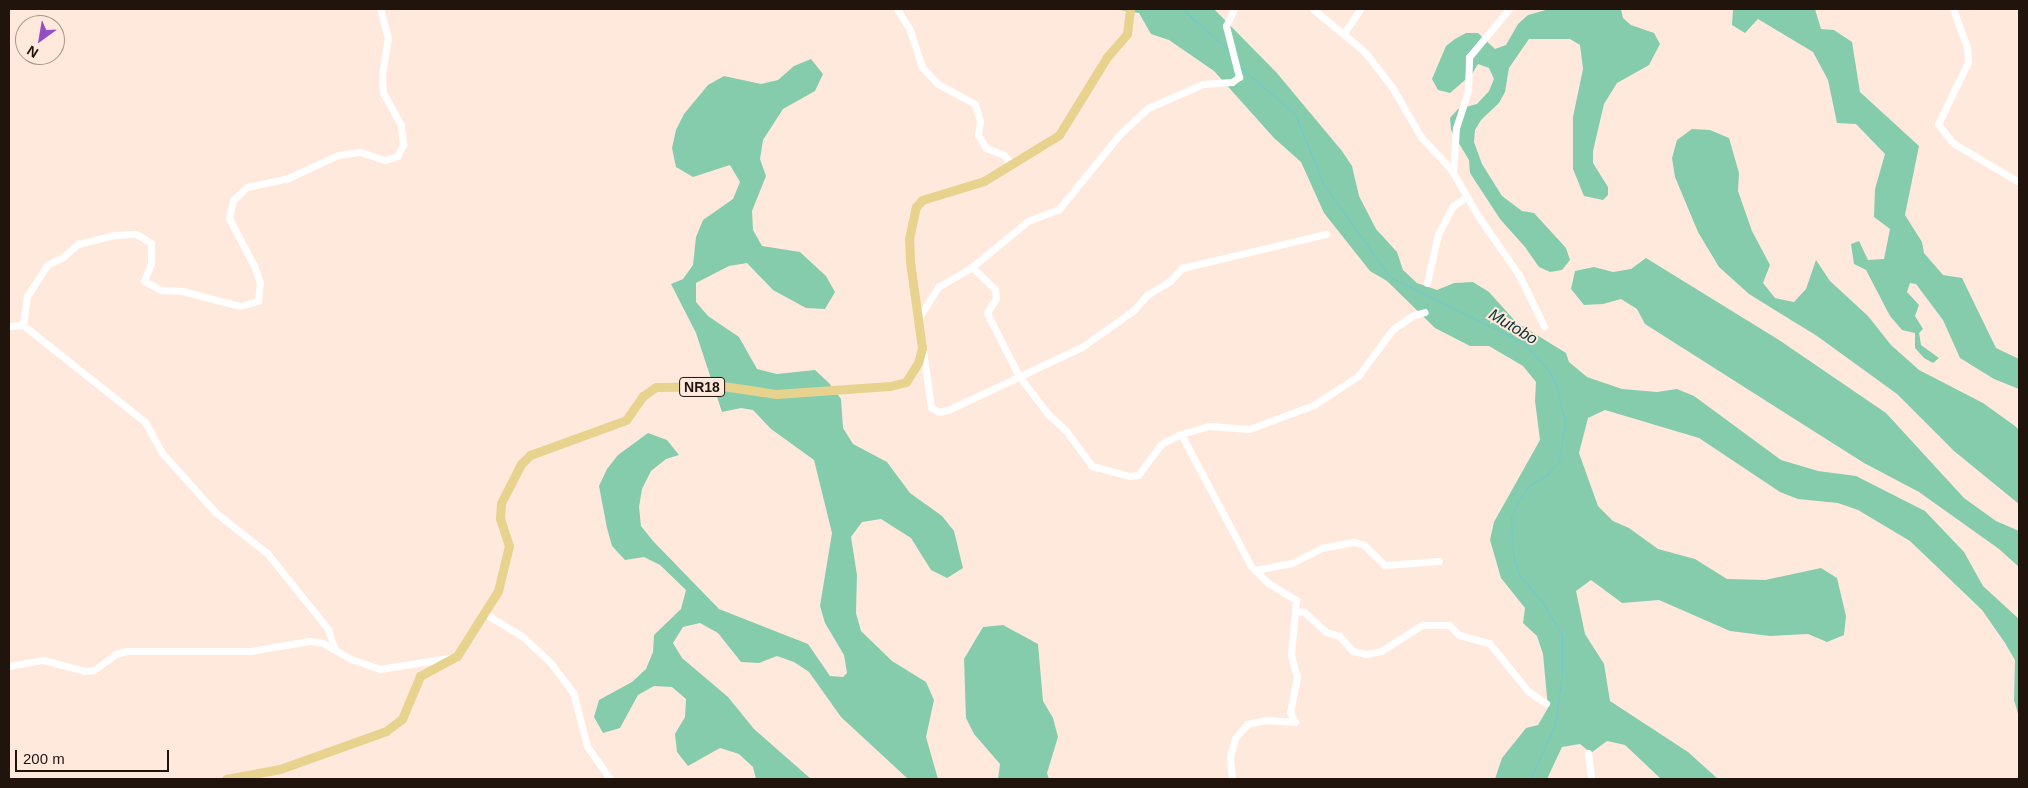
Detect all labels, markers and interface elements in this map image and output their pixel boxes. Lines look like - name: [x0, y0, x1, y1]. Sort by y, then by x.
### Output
- north arrow: [15, 15, 65, 65]
- text: N: [24, 42, 41, 61]
- water label: Mutobo: [1485, 305, 1541, 349]
- road number: NR18: [678, 376, 726, 398]
- scale bar: [18, 740, 171, 772]
- text: 200 m: [23, 750, 65, 767]

